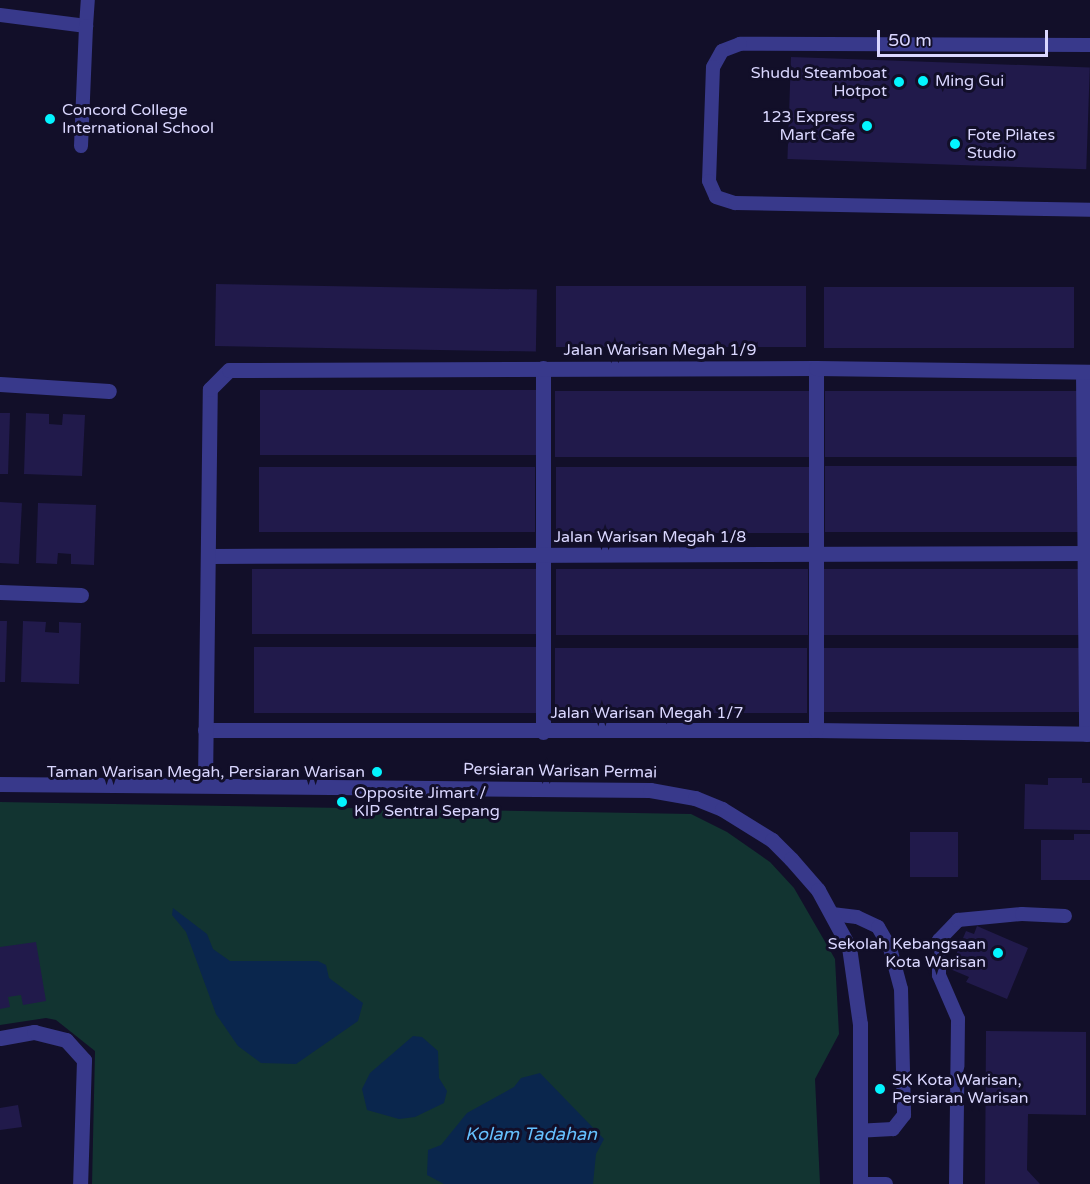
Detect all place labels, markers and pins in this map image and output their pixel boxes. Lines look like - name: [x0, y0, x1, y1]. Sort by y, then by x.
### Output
- place label: Shudu Steamboat Hotpot: [751, 63, 887, 101]
- place label: Ming Gui: [935, 71, 1004, 91]
- marker: Ming Gui: [916, 74, 930, 88]
- marker: Shudu Steamboat Hotpot: [892, 75, 906, 89]
- place label: Concord College International School: [62, 100, 214, 138]
- place label: 123 Express Mart Cafe: [761, 107, 855, 145]
- marker: Concord College International School: [43, 112, 57, 126]
- marker: 123 Express Mart Cafe: [860, 119, 874, 133]
- place label: Fote Pilates Studio: [967, 125, 1055, 163]
- marker: Fote Pilates Studio: [948, 137, 962, 151]
- place label: Taman Warisan Megah, Persiaran Warisan: [47, 762, 365, 782]
- marker: Taman Warisan Megah, Persiaran Warisan: [370, 765, 384, 779]
- place label: Opposite Jimart / KIP Sentral Sepang: [354, 783, 500, 821]
- marker: Opposite Jimart / KIP Sentral Sepang: [335, 795, 349, 809]
- place label: Sekolah Kebangsaan Kota Warisan: [828, 934, 986, 972]
- marker: Sekolah Kebangsaan Kota Warisan: [991, 946, 1005, 960]
- place label: SK Kota Warisan, Persiaran Warisan: [892, 1070, 1028, 1108]
- marker: SK Kota Warisan, Persiaran Warisan: [873, 1082, 887, 1096]

